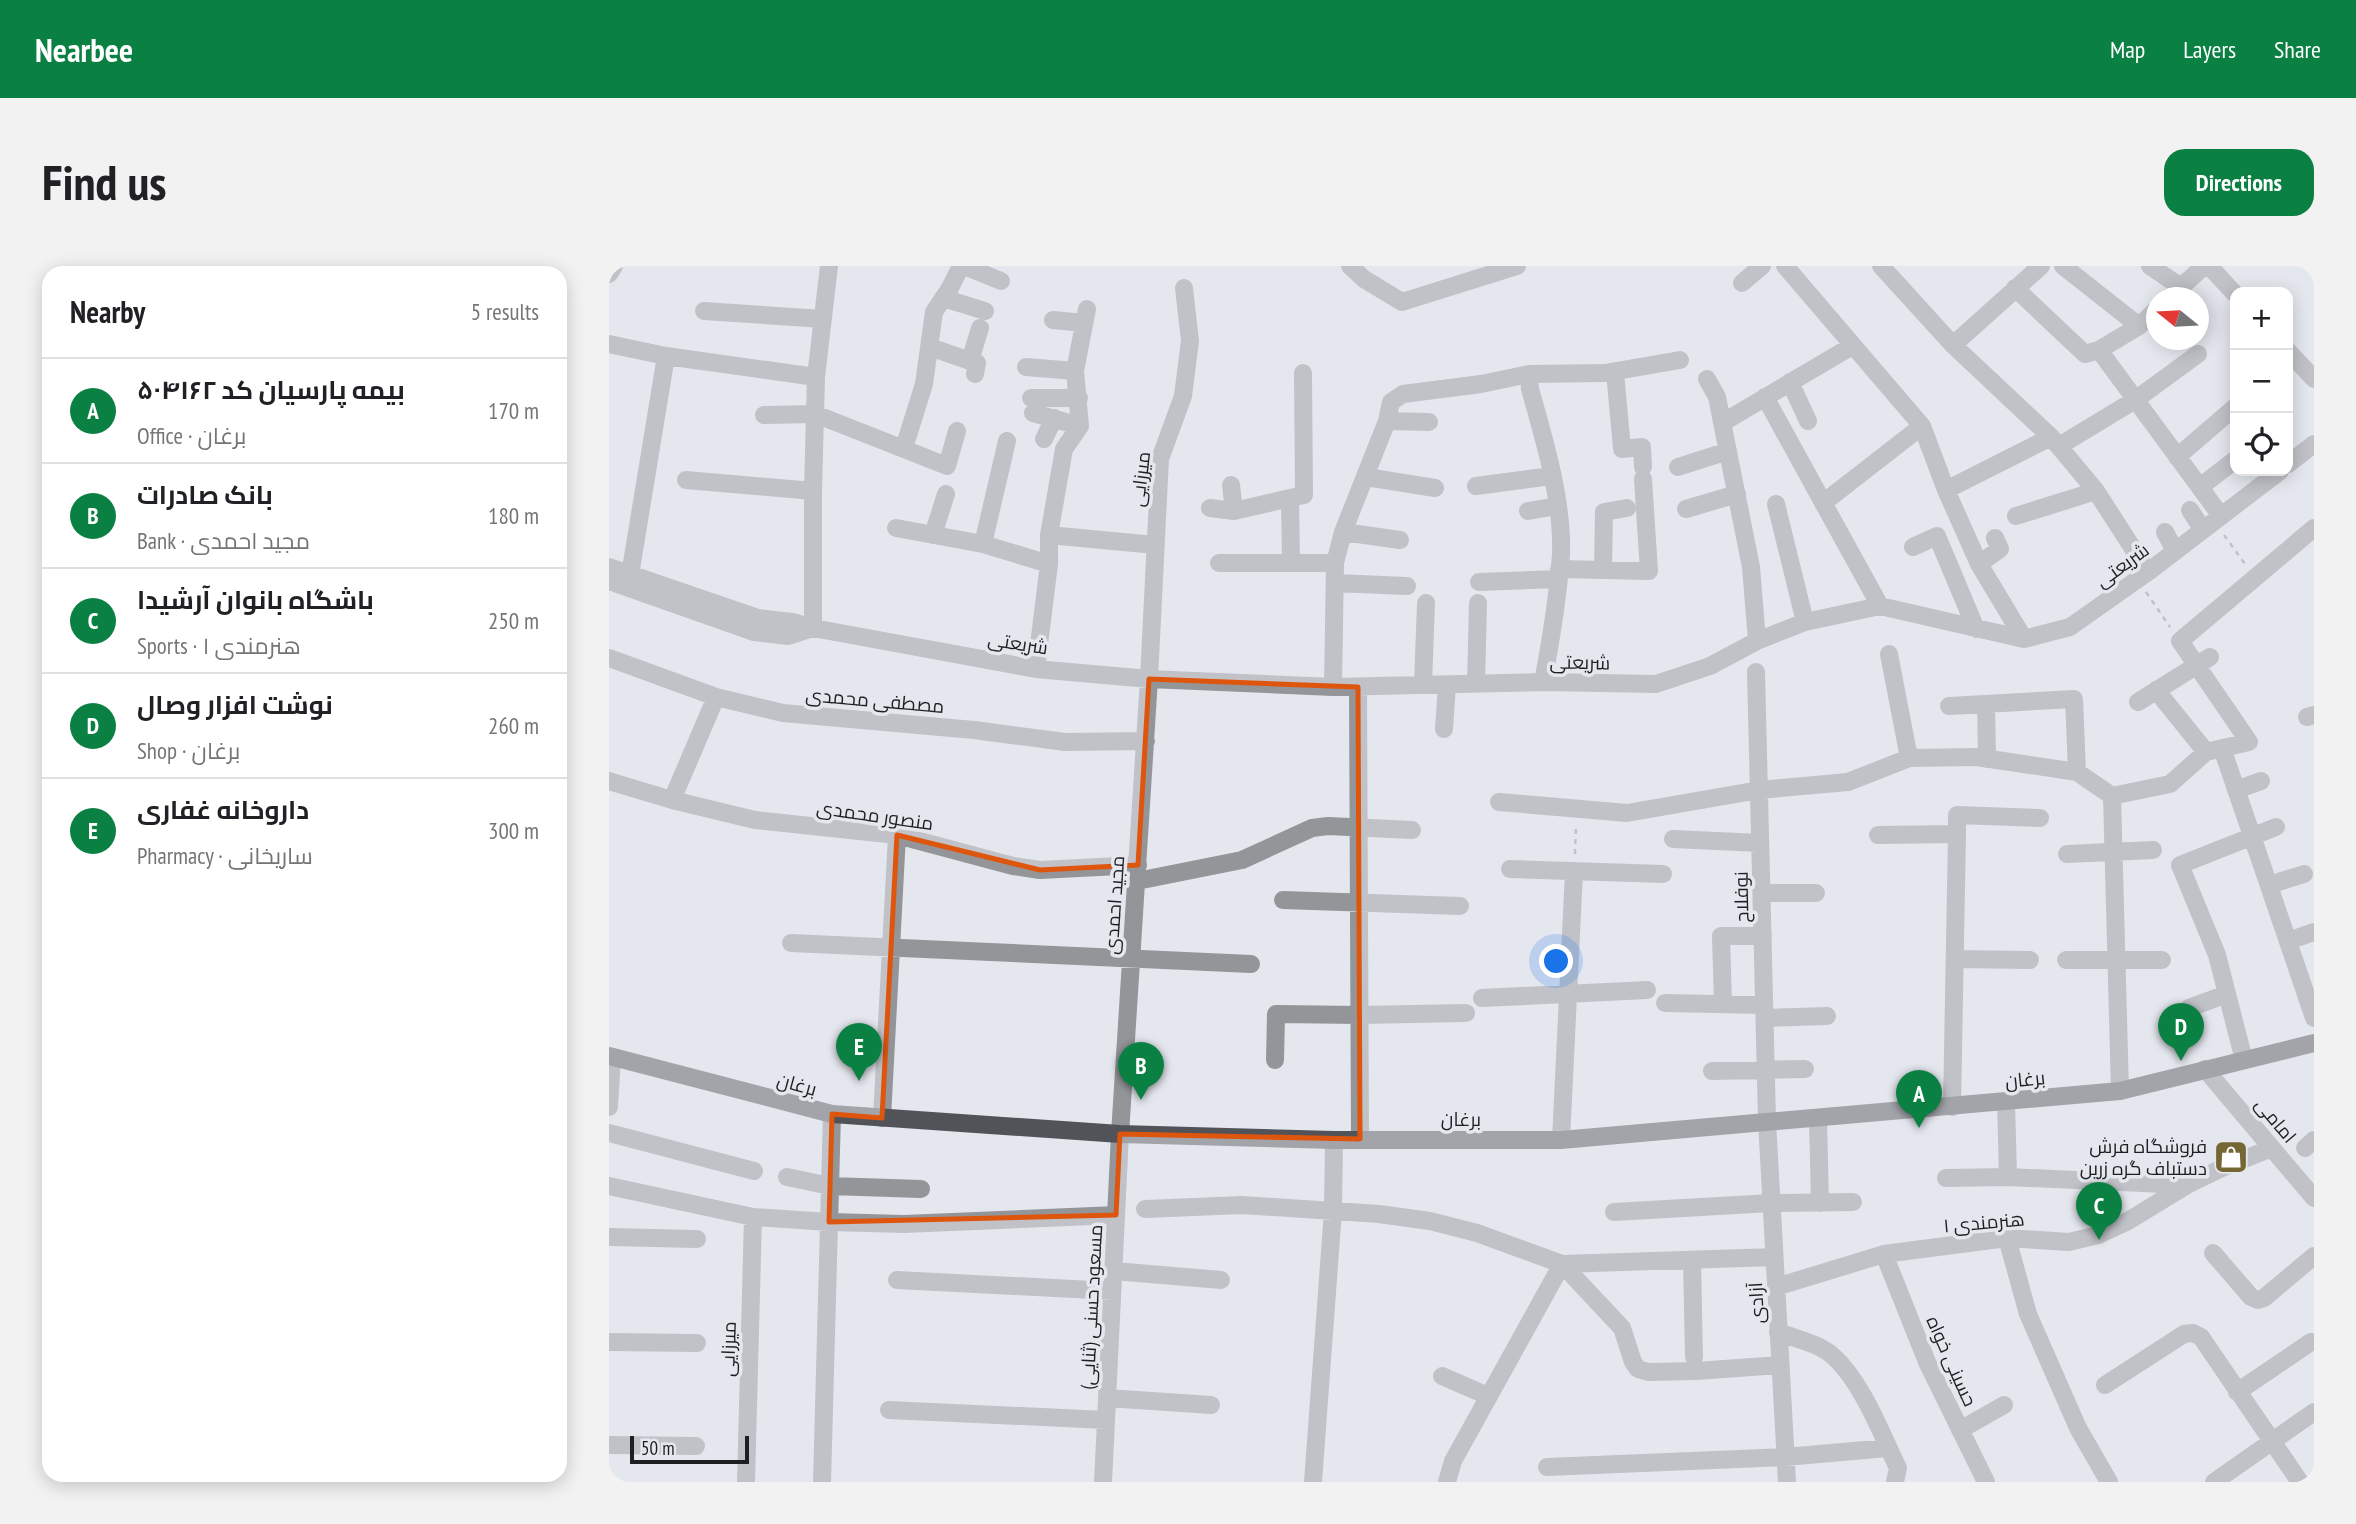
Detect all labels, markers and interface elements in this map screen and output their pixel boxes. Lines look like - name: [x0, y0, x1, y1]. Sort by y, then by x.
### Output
- text: Nearbee: [35, 28, 133, 71]
- text: Map: [2110, 34, 2145, 65]
- text: Layers: [2183, 34, 2236, 65]
- text: Share: [2274, 34, 2321, 65]
- button: Directions: [2164, 149, 2314, 216]
- text: Find us: [42, 150, 166, 214]
- north arrow: [2146, 287, 2209, 350]
- map controls: [2230, 287, 2293, 476]
- button: +: [2230, 287, 2293, 350]
- text: Nearby: [70, 292, 145, 331]
- text: 5 results: [471, 297, 539, 326]
- button: −: [2230, 350, 2293, 413]
- text: بیمه پارسیان کد ۵۰۴۱۶۲: [137, 373, 405, 406]
- text: A: [87, 396, 99, 425]
- text: 170 m: [488, 396, 539, 425]
- button: locate: [2230, 413, 2293, 476]
- text: Office · برغان: [137, 421, 246, 450]
- street label: میرزایی: [1125, 450, 1155, 508]
- text: بانک صادرات: [137, 478, 273, 511]
- text: B: [87, 501, 99, 530]
- text: 180 m: [488, 501, 539, 530]
- text: Bank · مجید احمدی: [137, 526, 310, 555]
- street label: شریعتی: [2090, 537, 2154, 593]
- text: باشگاه بانوان آرشیدا: [137, 583, 374, 616]
- text: C: [88, 606, 98, 635]
- text: 250 m: [488, 606, 539, 635]
- street label: شریعتی: [986, 626, 1050, 660]
- text: Sports · هنرمندی ۱: [137, 631, 301, 660]
- street label: شریعتی: [1549, 649, 1611, 675]
- street label: مصطفی محمدی: [805, 682, 945, 718]
- text: نوشت افزار وصال: [137, 688, 333, 721]
- text: D: [87, 711, 99, 740]
- text: 260 m: [488, 711, 539, 740]
- text: Shop · برغان: [137, 736, 240, 765]
- text: داروخانه غفاری: [137, 793, 309, 826]
- street label: منصور محمدی: [815, 795, 935, 835]
- text: E: [88, 816, 98, 845]
- text: 300 m: [488, 816, 539, 845]
- text: Pharmacy · ساریخانی: [137, 841, 313, 870]
- street label: مجید احمدی: [1099, 855, 1129, 955]
- street label: نوفلاح: [1729, 871, 1755, 923]
- your location: [1539, 944, 1573, 978]
- pin: D: [2158, 1003, 2204, 1061]
- pin: E: [836, 1023, 882, 1081]
- pin: B: [1118, 1042, 1164, 1100]
- street label: برغان: [2004, 1065, 2046, 1093]
- street label: برغان: [774, 1067, 820, 1101]
- pin: A: [1896, 1070, 1942, 1128]
- street label: امامی: [2250, 1092, 2302, 1148]
- street label: برغان: [1441, 1107, 1481, 1131]
- place label: فروشگاه فرش دستباف گره زرین: [2080, 1134, 2207, 1180]
- shop icon: فروشگاه فرش دستباف گره زرین: [2212, 1138, 2250, 1176]
- pin: C: [2076, 1182, 2122, 1240]
- street label: هنرمندی ۱: [1942, 1207, 2026, 1237]
- street label: مسعود حسنی (ثنایی): [1075, 1224, 1107, 1390]
- street label: آزادی: [1743, 1282, 1769, 1324]
- street label: حسینی خواه: [1921, 1312, 1983, 1410]
- street label: میرزایی: [715, 1321, 741, 1377]
- scale bar: [630, 1433, 749, 1465]
- text: 50 m: [641, 1436, 675, 1460]

